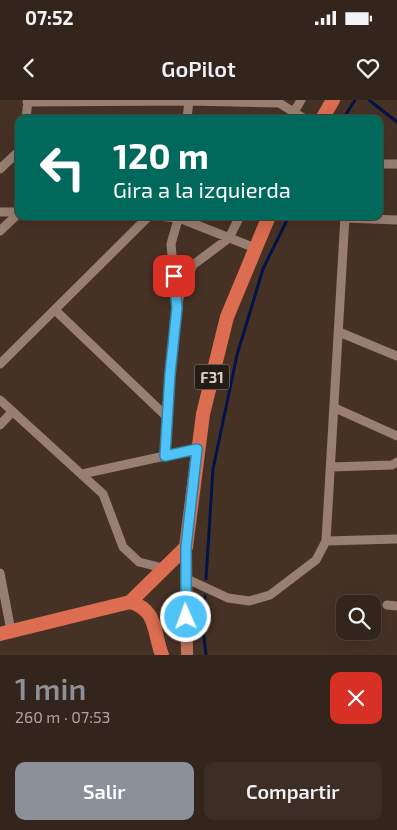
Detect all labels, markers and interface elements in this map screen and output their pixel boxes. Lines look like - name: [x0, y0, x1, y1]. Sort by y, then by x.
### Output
- text: 07:52: [25, 6, 73, 29]
- icon: back: [15, 54, 43, 82]
- icon: heart: [354, 54, 382, 82]
- text: GoPilot: [161, 55, 236, 81]
- text: 120 m: [113, 134, 209, 176]
- icon: left: [30, 135, 95, 200]
- text: Gira a la izquierda: [113, 176, 291, 202]
- pin: [153, 255, 195, 297]
- icon: arrive: [160, 262, 188, 290]
- road number: F31: [194, 364, 230, 390]
- position arrow: [159, 590, 211, 642]
- map controls: [336, 595, 381, 640]
- button: search: [336, 595, 381, 640]
- text: 1 min: [15, 670, 86, 706]
- button: close: [330, 672, 382, 724]
- text: 260 m · 07:53: [15, 707, 110, 726]
- button: Salir: [15, 762, 194, 820]
- button: Compartir: [204, 762, 382, 820]

